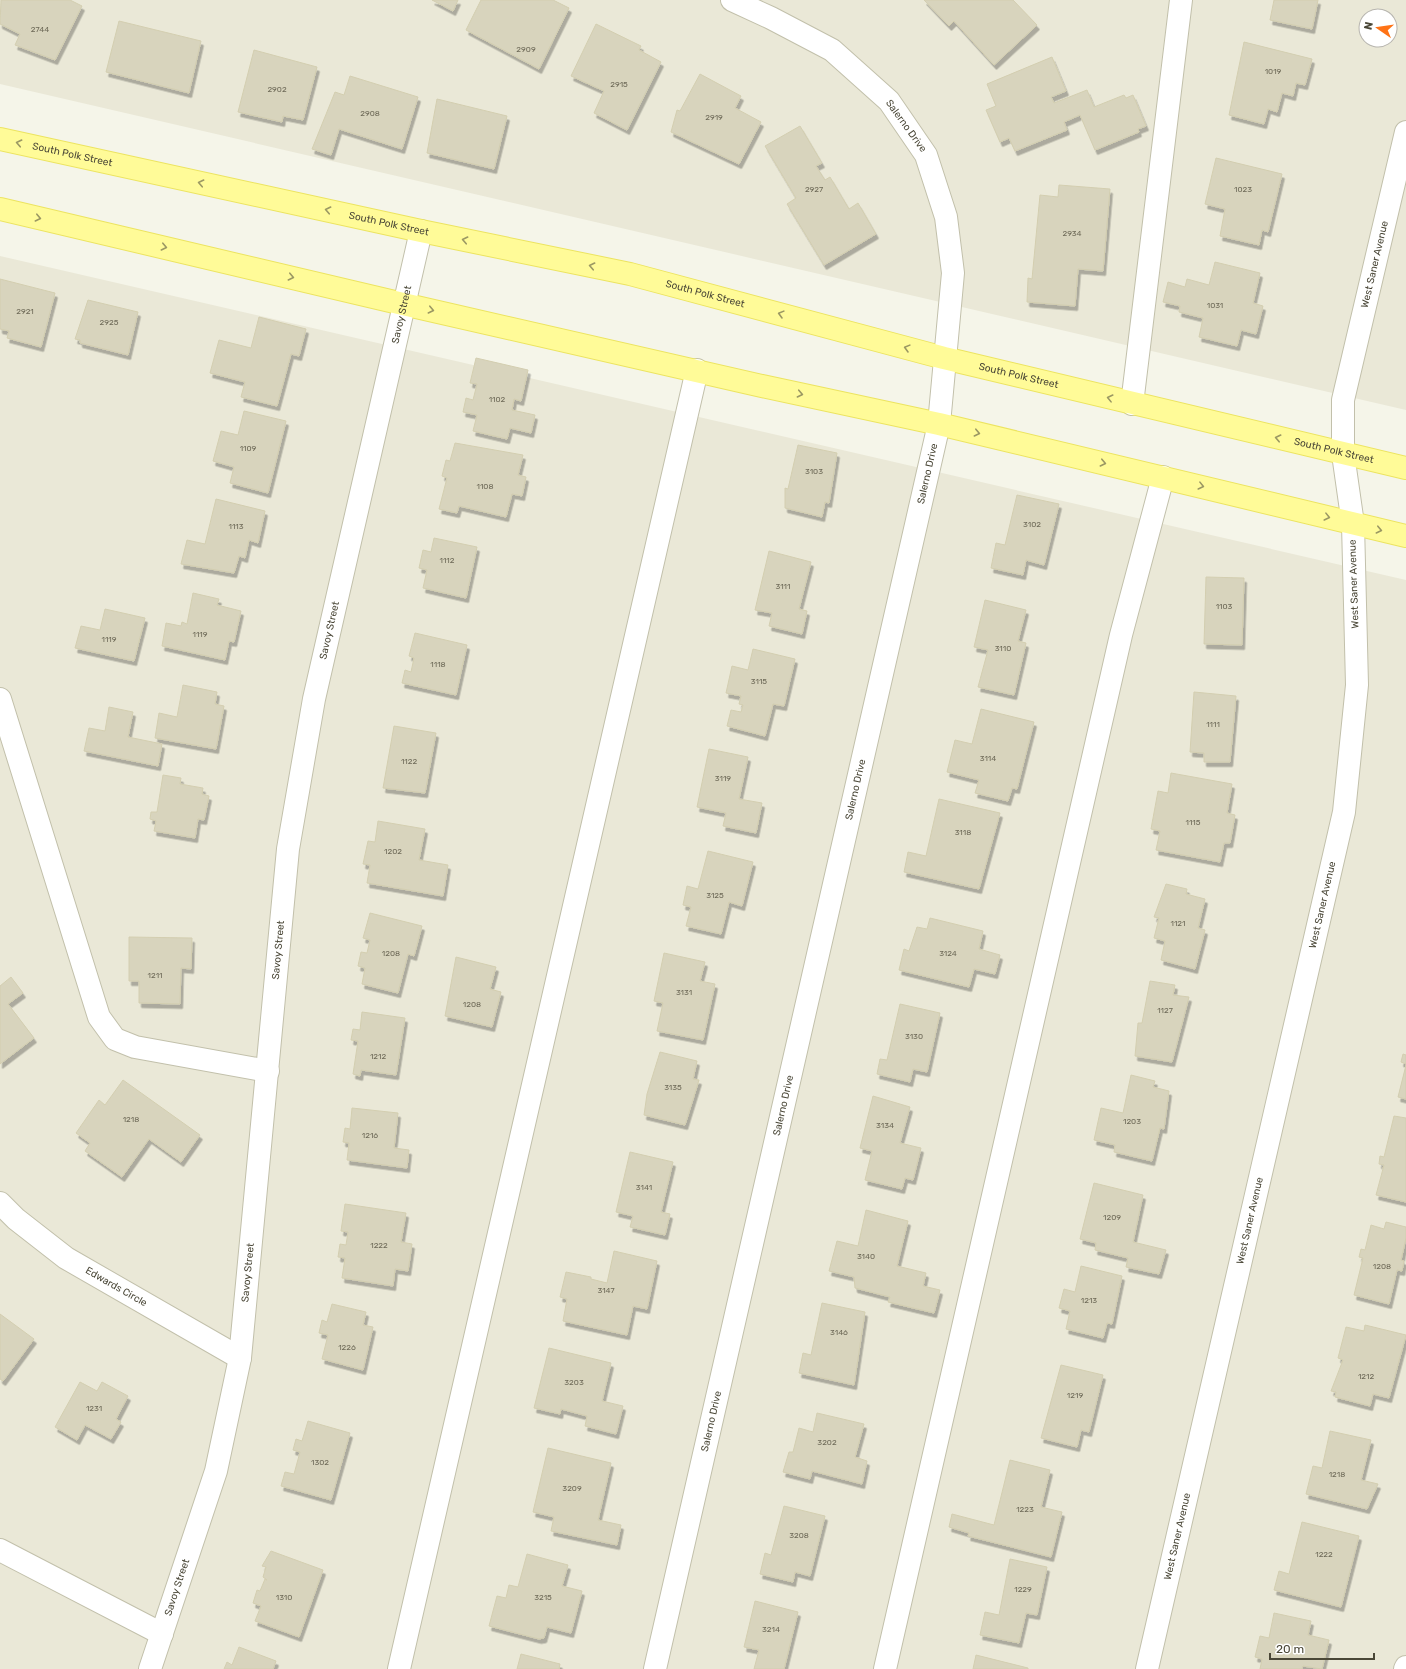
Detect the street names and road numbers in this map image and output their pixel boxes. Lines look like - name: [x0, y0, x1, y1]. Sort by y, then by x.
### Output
- street label: Salerno Drive: [883, 97, 929, 155]
- street label: South Polk Street: [31, 140, 113, 169]
- street label: South Polk Street: [348, 209, 430, 238]
- street label: West Saner Avenue: [1359, 219, 1391, 309]
- street label: South Polk Street: [664, 278, 746, 310]
- street label: Savoy Street: [389, 284, 414, 345]
- street label: South Polk Street: [978, 360, 1060, 391]
- street label: South Polk Street: [1293, 436, 1375, 466]
- street label: Salerno Drive: [915, 442, 940, 505]
- street label: West Saner Avenue: [1346, 539, 1362, 629]
- street label: Savoy Street: [317, 600, 342, 661]
- street label: Salerno Drive: [843, 758, 868, 821]
- street label: West Saner Avenue: [1307, 860, 1339, 950]
- street label: Savoy Street: [270, 920, 287, 980]
- street label: Salerno Drive: [771, 1074, 796, 1137]
- street label: West Saner Avenue: [1234, 1176, 1266, 1265]
- street label: Savoy Street: [239, 1242, 257, 1303]
- street label: Edwards Circle: [83, 1264, 149, 1309]
- street label: Salerno Drive: [699, 1389, 724, 1453]
- street label: West Saner Avenue: [1162, 1491, 1193, 1581]
- street label: Savoy Street: [162, 1557, 192, 1617]

